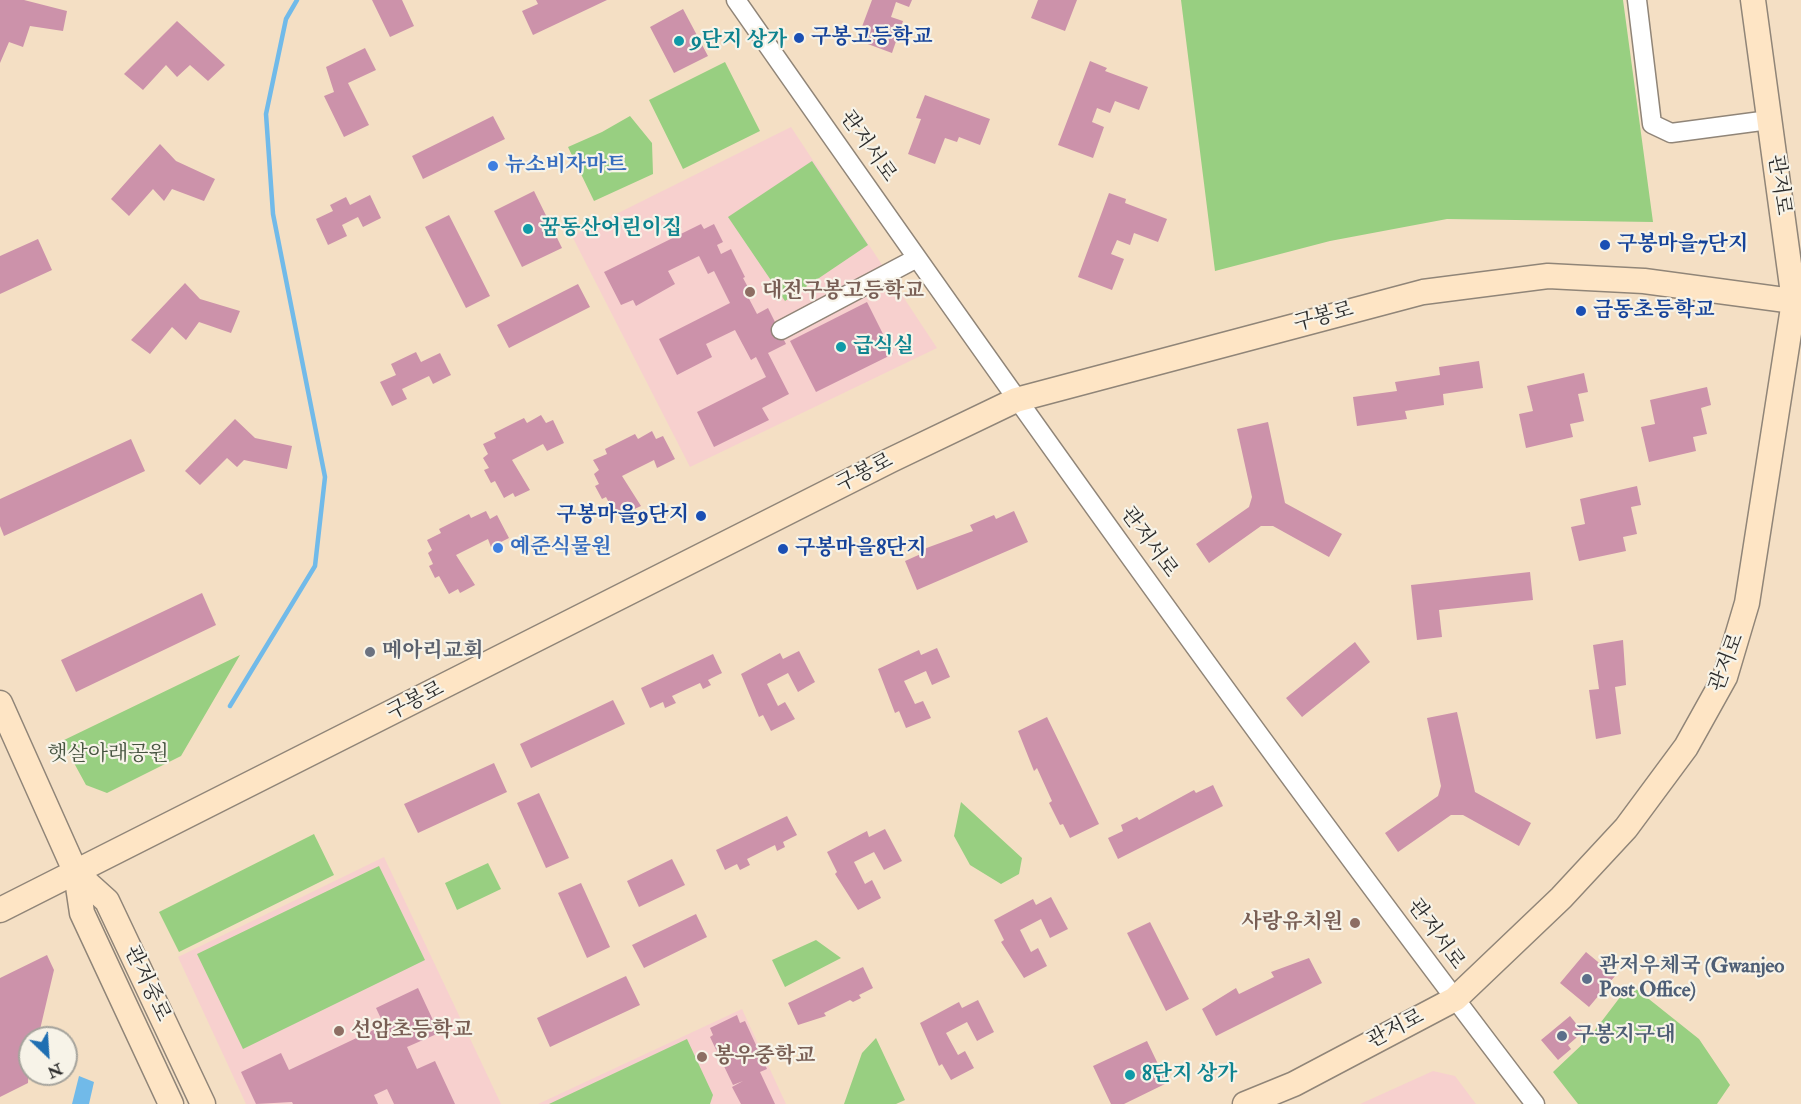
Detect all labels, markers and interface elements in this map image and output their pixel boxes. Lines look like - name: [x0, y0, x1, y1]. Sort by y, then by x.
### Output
- place label: 구봉고등학교: [811, 25, 933, 51]
- place label: 9단지 상가: [691, 28, 787, 54]
- marker: 구봉고등학교: [792, 31, 806, 45]
- marker: 9단지 상가: [672, 34, 686, 48]
- street label: 관저서로: [833, 107, 901, 187]
- place label: 뉴소비자마트: [505, 153, 627, 179]
- street label: 관저로: [1761, 153, 1795, 217]
- marker: 뉴소비자마트: [486, 159, 500, 173]
- place label: 꿈동산어린이집: [540, 216, 682, 242]
- marker: 꿈동산어린이집: [521, 222, 535, 236]
- place label: 구봉마을7단지: [1617, 232, 1748, 258]
- marker: 구봉마을7단지: [1598, 238, 1612, 252]
- place label: 대전구봉고등학교: [762, 279, 924, 305]
- marker: 대전구봉고등학교: [743, 285, 757, 299]
- street label: 구봉로: [1291, 298, 1357, 338]
- place label: 금동초등학교: [1593, 298, 1715, 324]
- marker: 금동초등학교: [1574, 304, 1588, 318]
- place label: 급식실: [853, 334, 914, 360]
- marker: 급식실: [834, 340, 848, 354]
- street label: 구봉로: [832, 449, 898, 499]
- place label: 구봉마을9단지: [557, 503, 689, 529]
- street label: 관저서로: [1114, 503, 1182, 583]
- marker: 구봉마을9단지: [694, 509, 708, 523]
- place label: 예준식물원: [510, 535, 611, 561]
- place label: 구봉마을8단지: [795, 536, 927, 562]
- marker: 예준식물원: [491, 541, 505, 555]
- marker: 구봉마을8단지: [776, 542, 790, 556]
- street label: 관저로: [1705, 630, 1751, 696]
- place label: 메아리교회: [382, 639, 483, 665]
- marker: 메아리교회: [363, 645, 377, 659]
- street label: 구봉로: [383, 677, 449, 727]
- park label: 햇살아래공원: [47, 742, 169, 768]
- street label: 관저서로: [1401, 895, 1469, 975]
- place label: 사랑유치원: [1242, 910, 1343, 936]
- marker: 사랑유치원: [1348, 916, 1362, 930]
- street label: 관저중로: [117, 942, 175, 1026]
- place label: 관저우체국 (Gwanjeo Post Office): [1599, 954, 1784, 1004]
- marker: 관저우체국 (Gwanjeo Post Office): [1580, 972, 1594, 986]
- street label: 관저로: [1363, 1005, 1429, 1055]
- place label: 선암초등학교: [351, 1018, 473, 1044]
- place label: 구봉지구대: [1574, 1023, 1675, 1049]
- marker: 선암초등학교: [332, 1024, 346, 1038]
- north arrow: [18, 1026, 78, 1086]
- marker: 구봉지구대: [1555, 1029, 1569, 1043]
- place label: 봉우중학교: [714, 1044, 815, 1070]
- marker: 봉우중학교: [695, 1050, 709, 1064]
- text: N: [44, 1058, 65, 1083]
- place label: 8단지 상가: [1142, 1062, 1237, 1088]
- marker: 8단지 상가: [1123, 1068, 1137, 1082]

